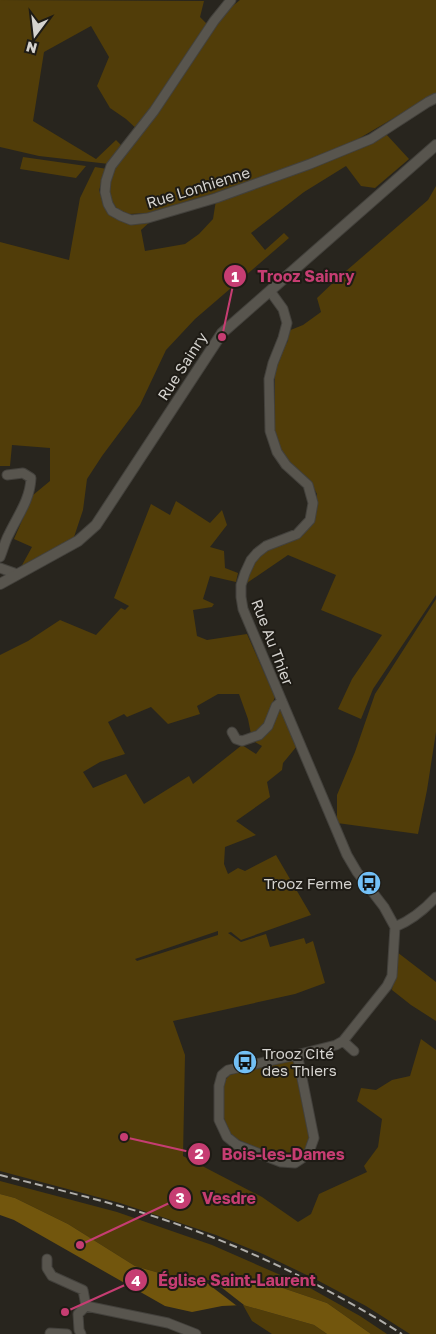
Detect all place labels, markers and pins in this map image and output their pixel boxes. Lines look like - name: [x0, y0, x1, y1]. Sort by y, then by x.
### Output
- callout: Trooz Sainry: [223, 261, 365, 292]
- bus stop icon: Trooz Ferme: [356, 870, 382, 896]
- place label: Trooz Ferme: [264, 874, 352, 892]
- place label: Trooz Cité des Thiers: [262, 1044, 337, 1079]
- bus stop icon: Trooz Cité des Thiers: [232, 1049, 258, 1075]
- callout: Bois-les-Dames: [187, 1139, 355, 1170]
- callout: Vesdre: [167, 1182, 266, 1213]
- callout: Église Saint-Laurent: [123, 1265, 326, 1296]

